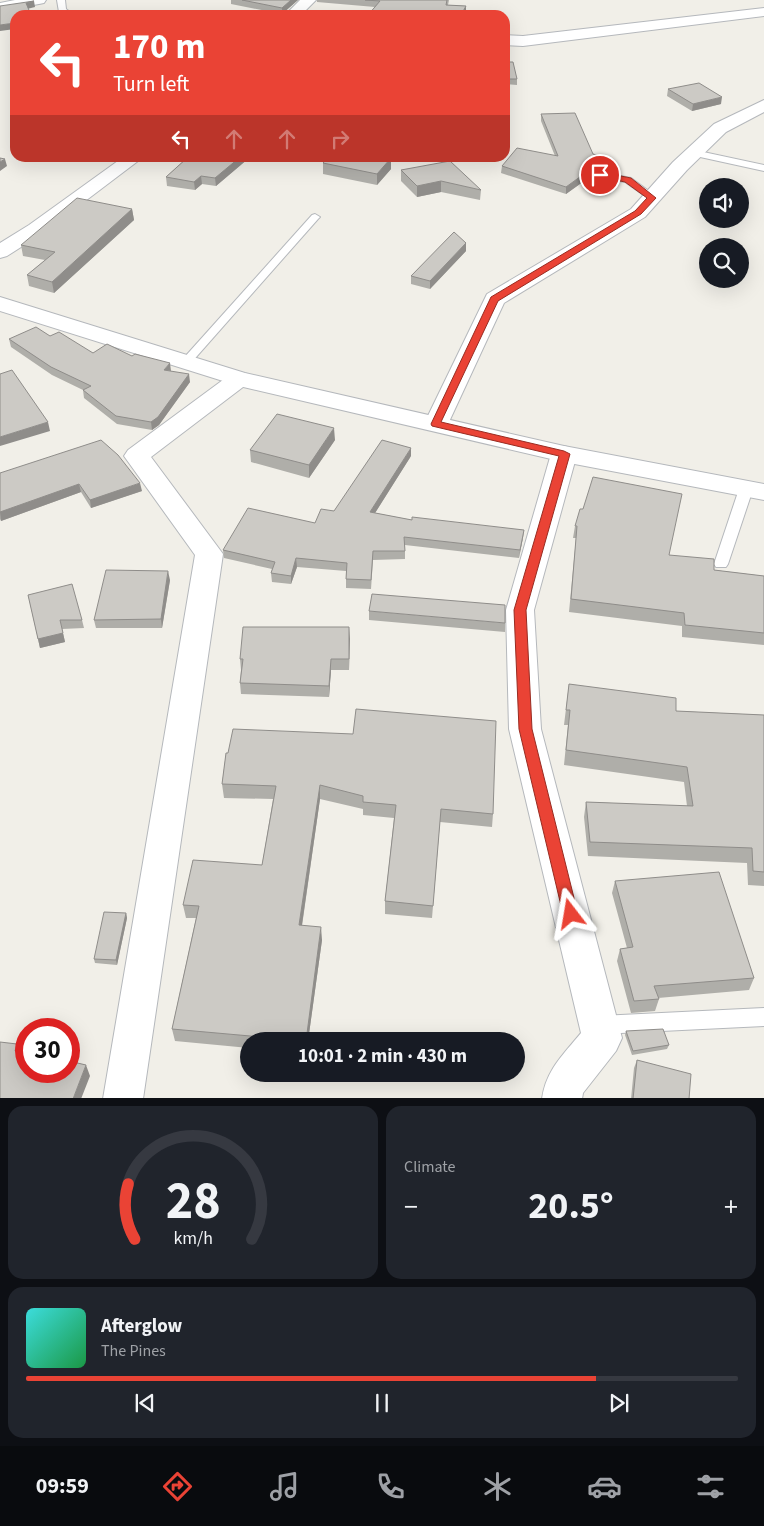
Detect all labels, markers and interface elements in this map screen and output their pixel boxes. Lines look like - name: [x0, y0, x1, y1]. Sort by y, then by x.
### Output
- text: 170 m: [113, 22, 205, 72]
- icon: left: [30, 30, 95, 95]
- text: Turn left: [113, 68, 189, 100]
- icon: left: [167, 125, 195, 153]
- icon: ahead: [220, 125, 248, 153]
- icon: ahead: [273, 125, 301, 153]
- icon: right: [326, 125, 354, 153]
- pin: [579, 154, 621, 196]
- icon: arrive: [586, 161, 614, 189]
- map controls: [699, 178, 749, 288]
- button: sound: [699, 178, 749, 228]
- button: search: [699, 238, 749, 288]
- position arrow: [544, 887, 596, 939]
- speed limit sign: 30: [15, 1018, 80, 1083]
- text: 10:01 · 2 min · 430 m: [298, 1043, 467, 1070]
- text: Climate: [404, 1156, 455, 1178]
- text: 28: [166, 1165, 220, 1239]
- text: 20.5°: [528, 1179, 614, 1233]
- text: −: [404, 1187, 418, 1227]
- text: +: [724, 1187, 738, 1227]
- text: km/h: [173, 1226, 213, 1251]
- text: Afterglow: [101, 1313, 182, 1340]
- text: The Pines: [101, 1340, 166, 1362]
- icon: previous: [131, 1389, 159, 1417]
- icon: pause: [368, 1389, 396, 1417]
- icon: next: [605, 1389, 633, 1417]
- icon: directions: [160, 1469, 195, 1504]
- icon: music: [267, 1469, 302, 1504]
- icon: phone: [373, 1469, 408, 1504]
- icon: climate: [480, 1469, 515, 1504]
- icon: car: [587, 1469, 622, 1504]
- icon: filters: [693, 1469, 728, 1504]
- text: 09:59: [36, 1470, 89, 1502]

